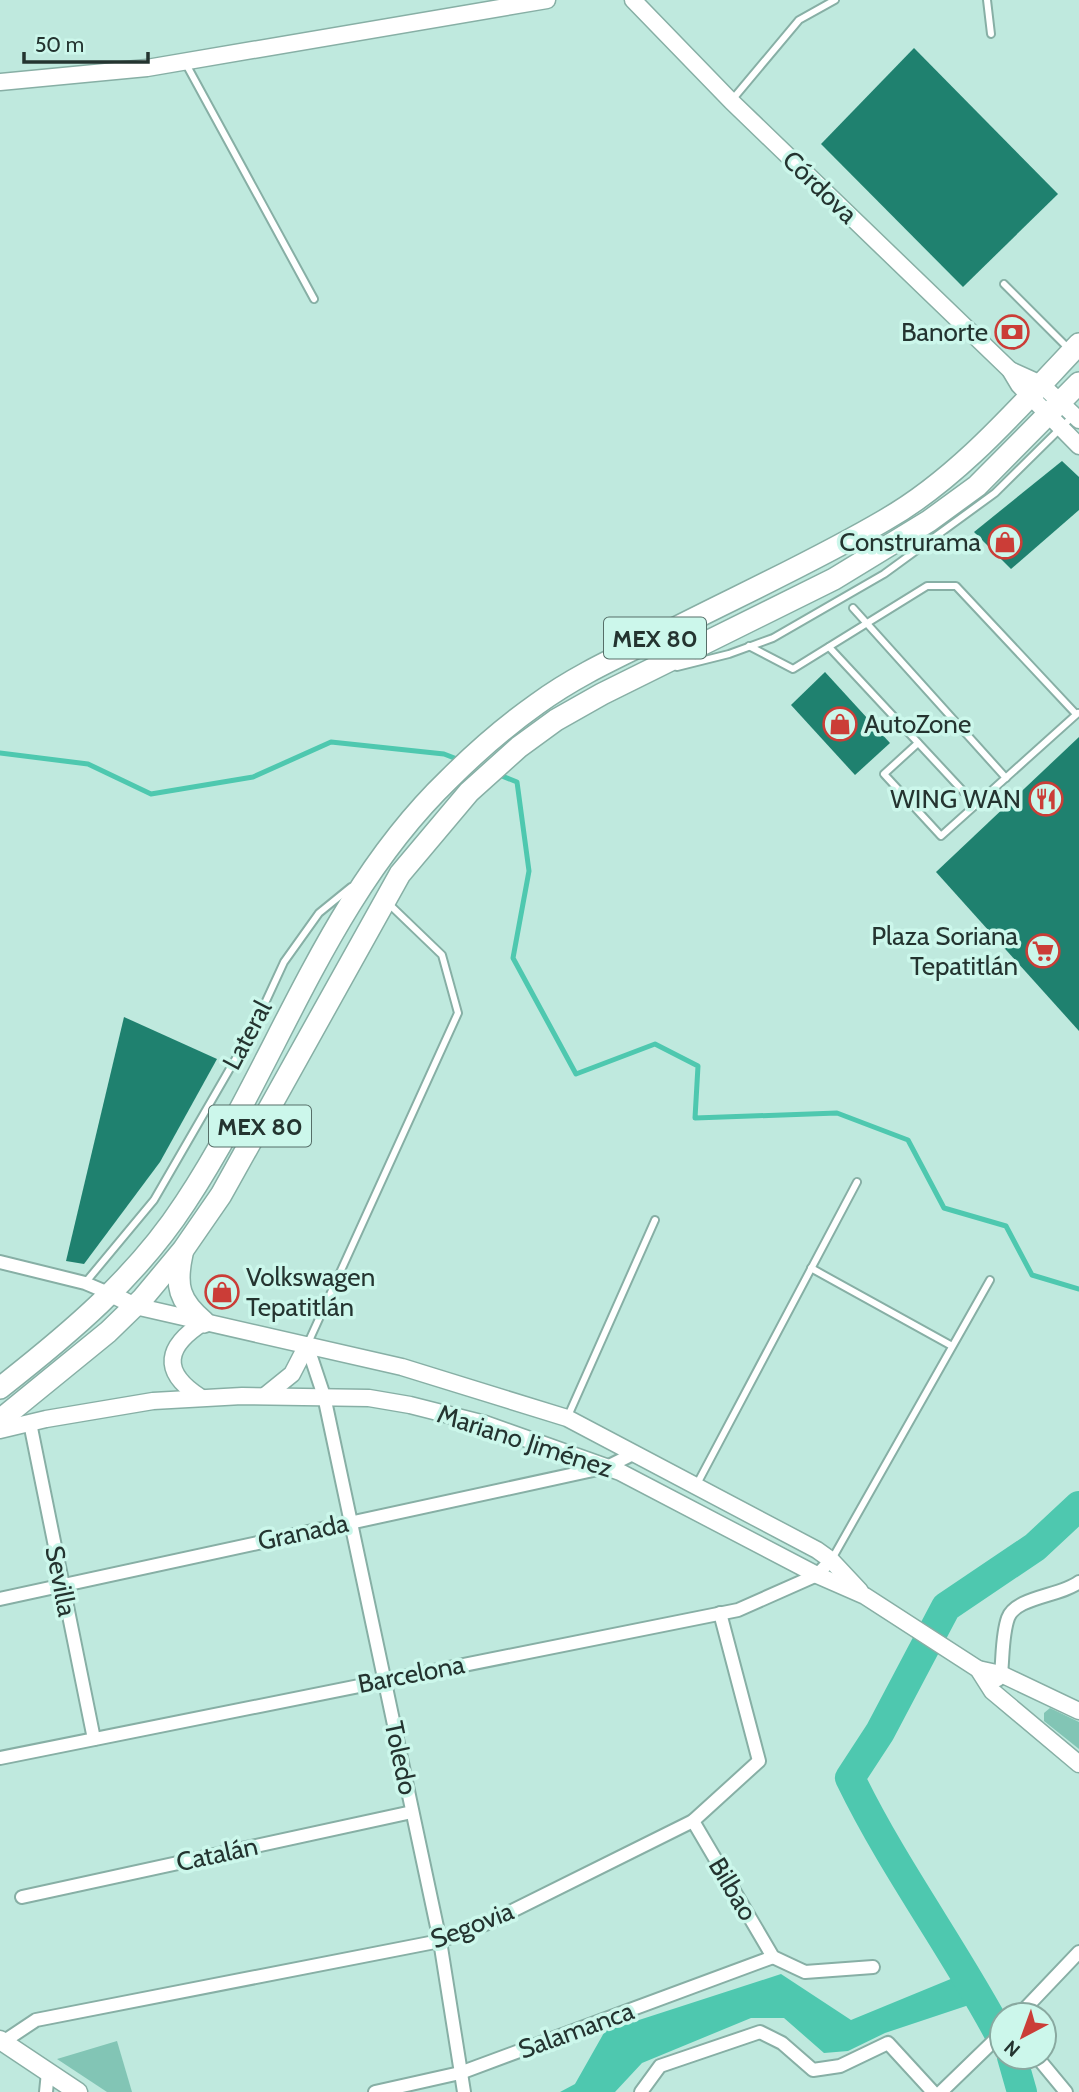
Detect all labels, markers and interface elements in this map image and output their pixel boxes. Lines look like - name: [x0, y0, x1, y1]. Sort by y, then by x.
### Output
- scale bar: [24, 21, 149, 65]
- text: 50 m: [35, 32, 84, 57]
- street label: Córdova: [776, 144, 864, 231]
- bank icon: Banorte: [993, 313, 1031, 351]
- place label: Banorte: [901, 316, 988, 348]
- shop icon: Construrama: [986, 523, 1024, 561]
- place label: Construrama: [839, 526, 982, 558]
- road number: MEX 80: [604, 618, 706, 658]
- shop icon: AutoZone: [821, 705, 859, 743]
- place label: AutoZone: [864, 708, 971, 740]
- restaurant icon: WING WAN: [1027, 780, 1065, 818]
- place label: WING WAN: [890, 783, 1021, 815]
- place label: Plaza Soriana Tepatitlán: [871, 920, 1019, 982]
- supermarket icon: Plaza Soriana Tepatitlán: [1024, 932, 1062, 970]
- street label: Lateral: [216, 995, 278, 1075]
- road number: MEX 80: [209, 1106, 311, 1146]
- place label: Volkswagen Tepatitlán: [246, 1261, 375, 1323]
- shop icon: Volkswagen Tepatitlán: [203, 1273, 241, 1311]
- street label: Mariano Jiménez: [433, 1398, 617, 1484]
- street label: Granada: [255, 1507, 352, 1557]
- street label: Sevilla: [38, 1543, 84, 1620]
- street label: Barcelona: [355, 1648, 468, 1700]
- street label: Toledo: [378, 1718, 424, 1798]
- street label: Catalán: [173, 1830, 261, 1878]
- street label: Bilbao: [702, 1852, 764, 1926]
- street label: Segovia: [426, 1894, 518, 1955]
- street label: Salamanca: [514, 1994, 639, 2066]
- north arrow: [988, 2001, 1058, 2071]
- text: N: [1000, 2035, 1025, 2062]

